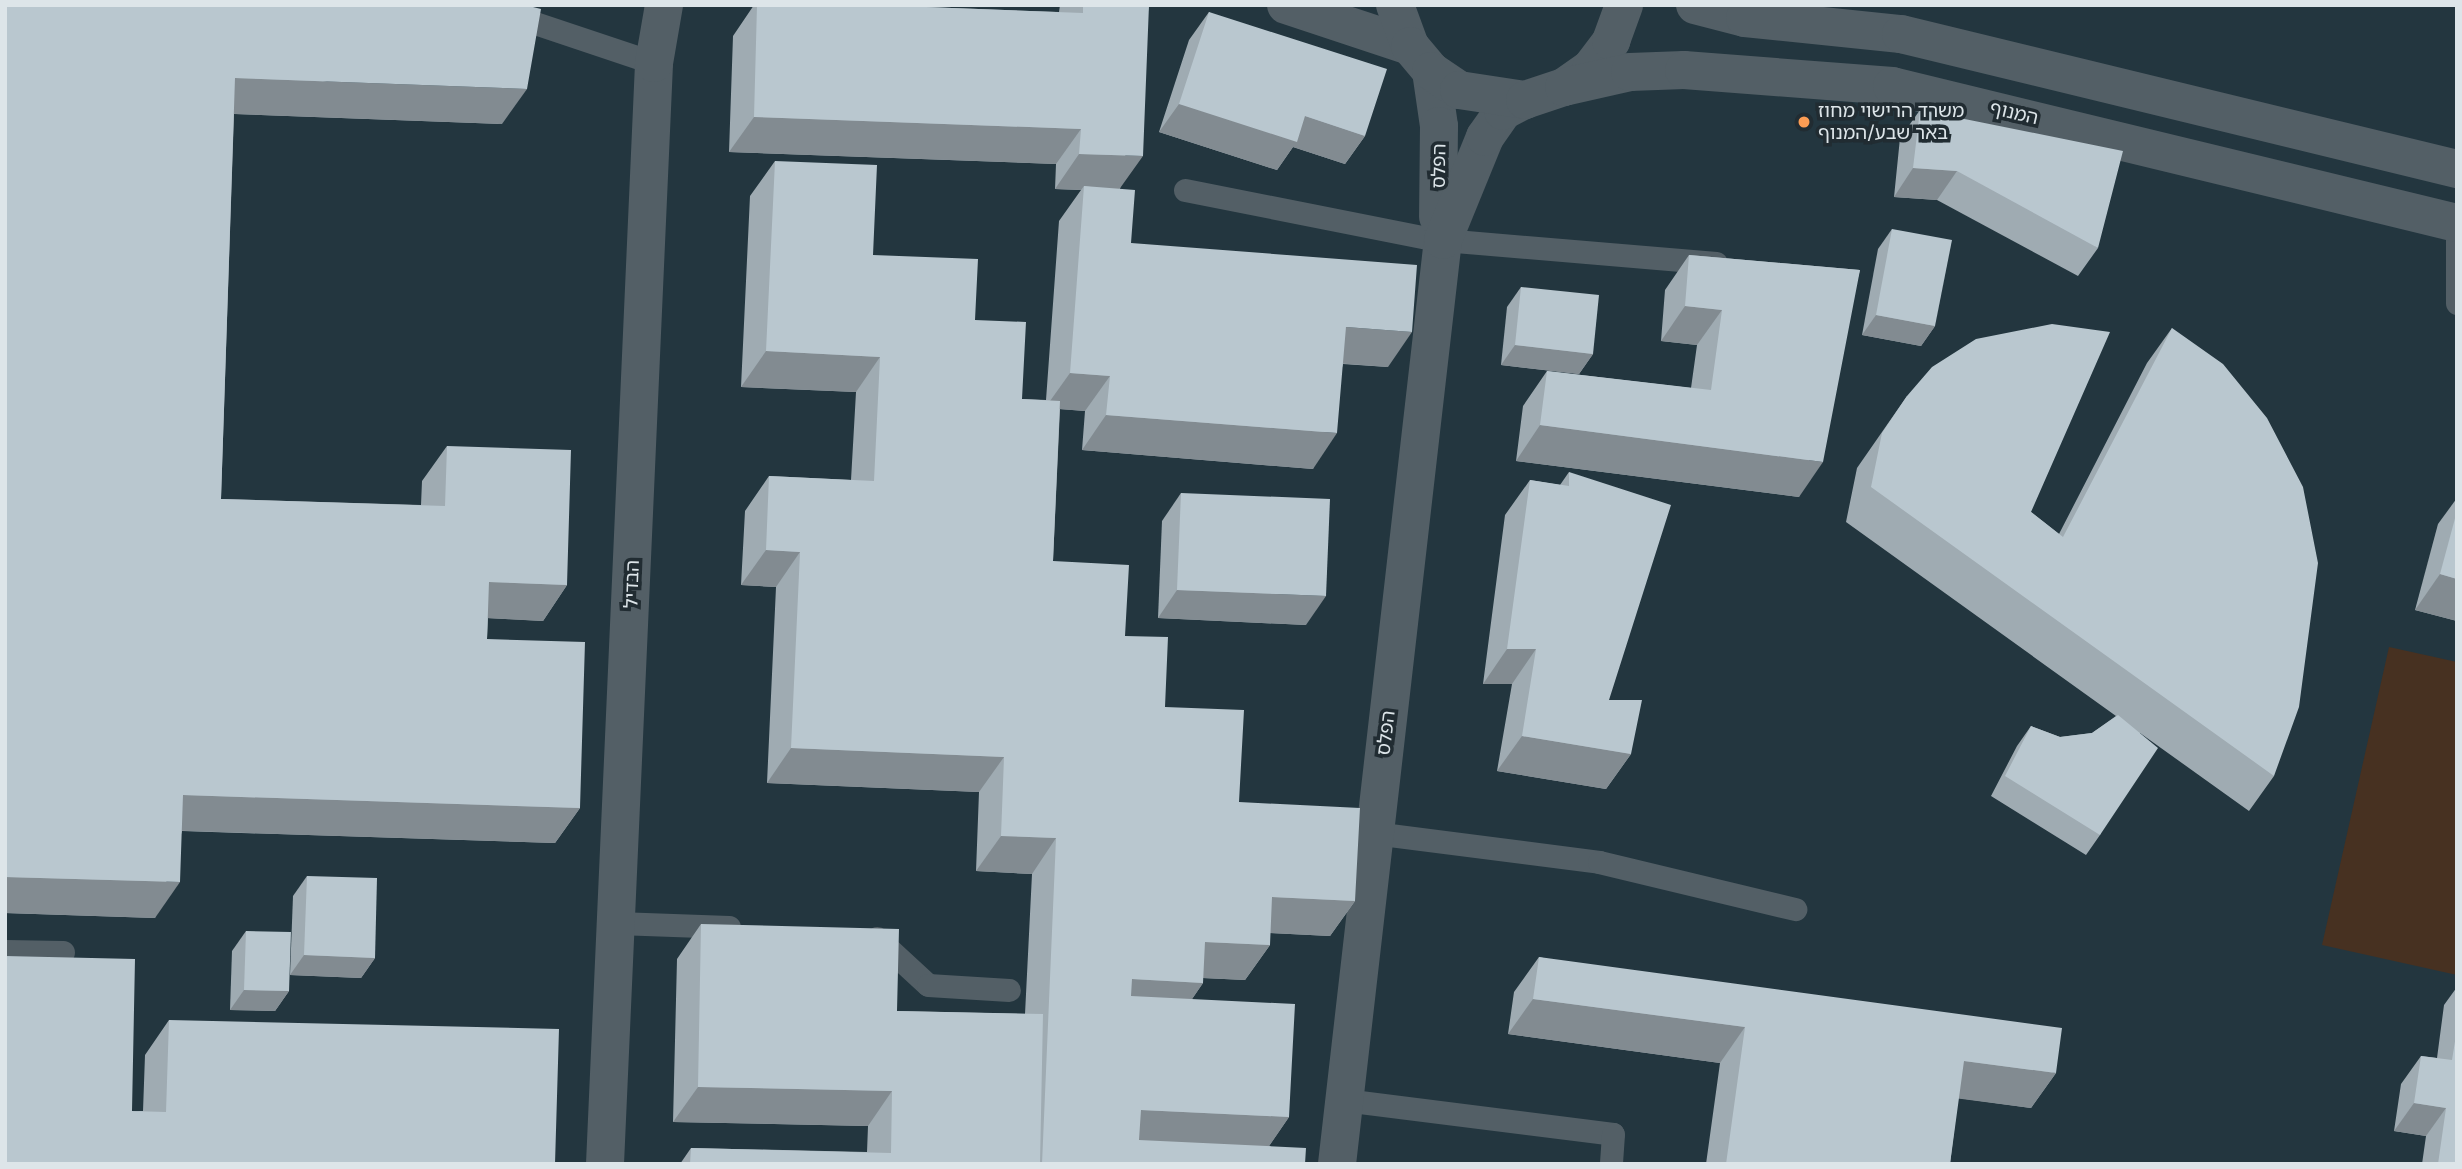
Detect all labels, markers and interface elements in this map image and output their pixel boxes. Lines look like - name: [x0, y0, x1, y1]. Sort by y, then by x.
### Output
- street label: המנוף: [1987, 96, 2041, 130]
- place label: משרד הרישוי מחוז באר שבע/המנוף: [1818, 100, 1964, 144]
- marker: משרד הרישוי מחוז באר שבע/המנוף: [1796, 114, 1812, 130]
- street label: הפלס: [1427, 143, 1451, 189]
- street label: הבדיל: [620, 559, 644, 609]
- street label: הפלס: [1372, 709, 1400, 757]

